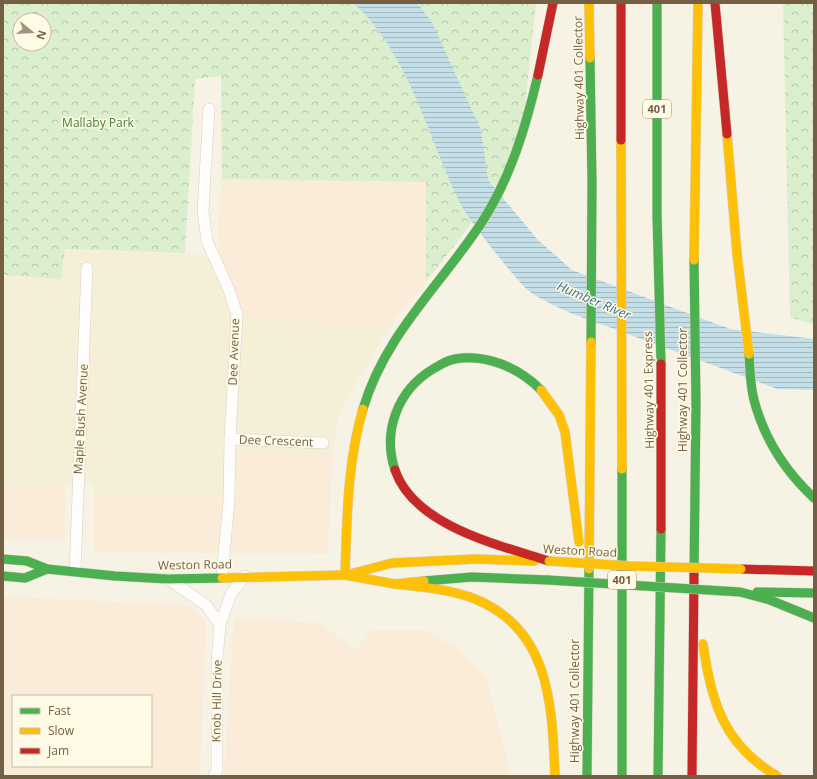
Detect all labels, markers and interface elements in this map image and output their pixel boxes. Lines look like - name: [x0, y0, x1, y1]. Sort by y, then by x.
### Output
- north arrow: [12, 12, 52, 52]
- street label: Highway 401 Collector: [569, 16, 588, 140]
- text: N: [33, 29, 51, 42]
- road number: 401: [643, 100, 671, 118]
- park label: Mallaby Park: [62, 114, 135, 131]
- water label: Humber River: [554, 276, 634, 324]
- street label: Dee Avenue: [224, 318, 243, 386]
- street label: Highway 401 Collector: [674, 328, 691, 452]
- street label: Highway 401 Express: [639, 331, 658, 449]
- street label: Maple Bush Avenue: [69, 363, 92, 475]
- street label: Dee Crescent: [239, 431, 313, 450]
- street label: Weston Road: [543, 540, 617, 561]
- street label: Weston Road: [158, 555, 232, 574]
- road number: 401: [608, 571, 636, 589]
- street label: Highway 401 Collector: [566, 639, 583, 763]
- street label: Knob Hill Drive: [207, 659, 226, 743]
- legend: [12, 695, 152, 767]
- text: Fast: [48, 702, 71, 719]
- text: Slow: [48, 722, 75, 739]
- text: Jam: [47, 742, 69, 759]

